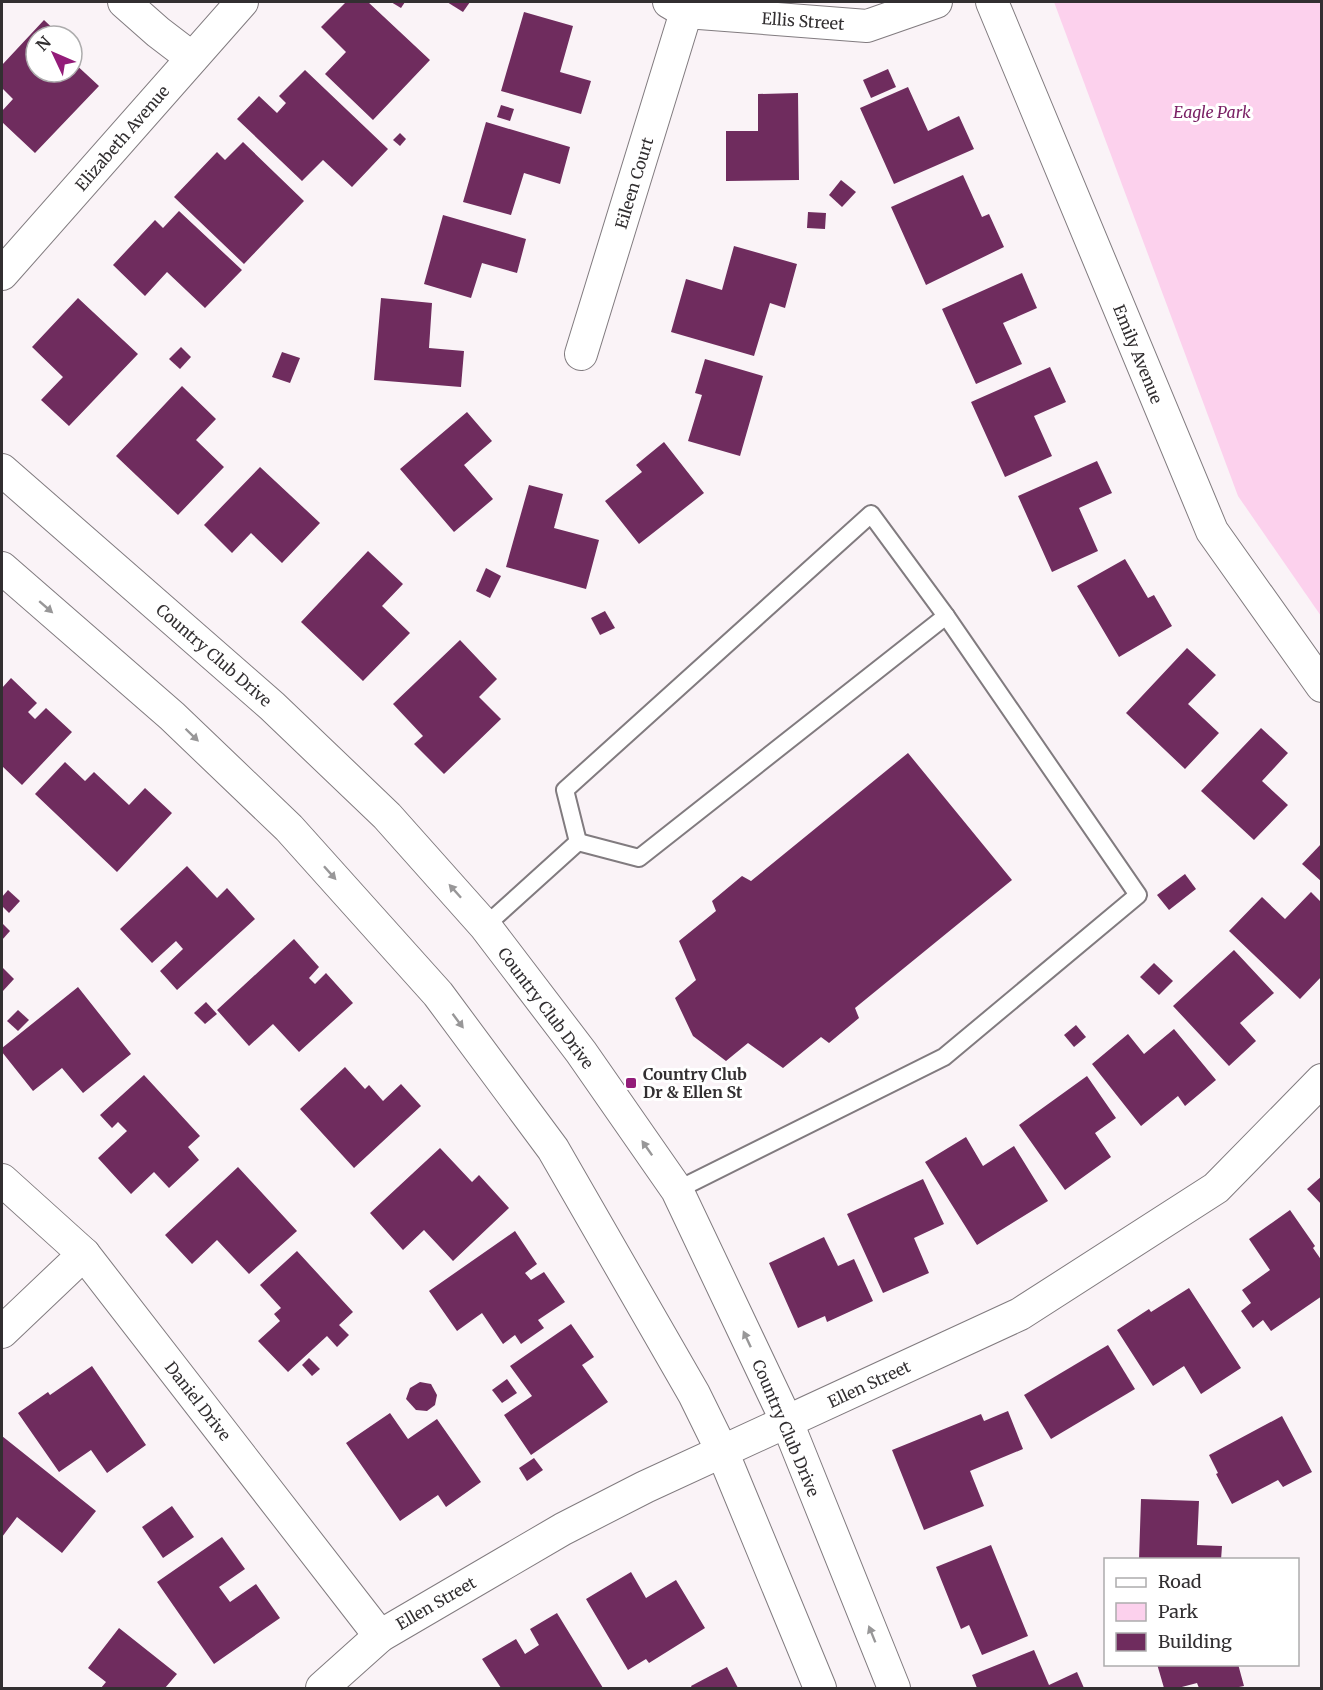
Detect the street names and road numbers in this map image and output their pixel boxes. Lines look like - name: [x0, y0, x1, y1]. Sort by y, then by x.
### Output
- street label: Ellis Street: [761, 8, 846, 34]
- street label: Elizabeth Avenue: [71, 81, 173, 195]
- street label: Eileen Court: [611, 134, 658, 231]
- street label: Emily Avenue: [1109, 302, 1167, 406]
- street label: Country Club Drive: [152, 599, 276, 711]
- street label: Country Club Drive: [494, 943, 598, 1073]
- street label: Ellen Street: [825, 1356, 914, 1412]
- street label: Daniel Drive: [161, 1357, 235, 1445]
- street label: Country Club Drive: [748, 1357, 824, 1499]
- street label: Ellen Street: [393, 1572, 480, 1634]

